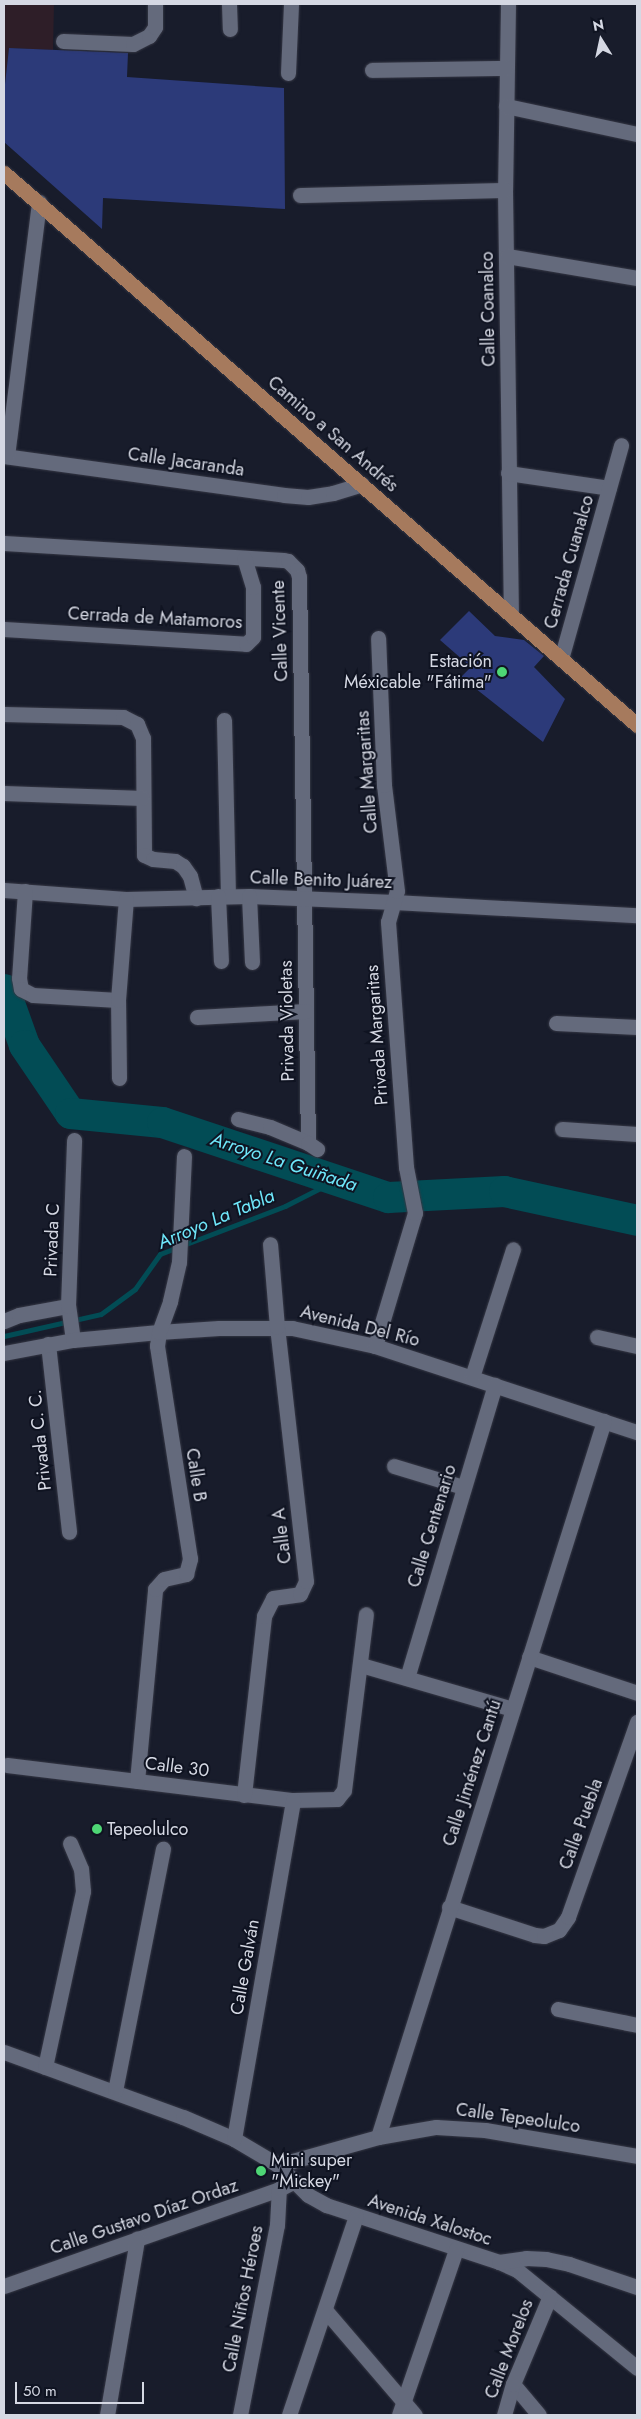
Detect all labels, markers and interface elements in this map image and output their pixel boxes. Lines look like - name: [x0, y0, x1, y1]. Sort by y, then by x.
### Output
- text: N: [591, 14, 606, 36]
- north arrow: [576, 15, 626, 65]
- street label: Calle Coanalco: [476, 251, 500, 367]
- street label: Camino a San Andrés: [263, 371, 403, 497]
- street label: Calle Jacaranda: [126, 443, 246, 481]
- street label: Cerrada Cuanalco: [540, 493, 598, 631]
- street label: Calle Vicente: [267, 580, 293, 682]
- street label: Cerrada de Matamoros: [67, 603, 243, 633]
- place label: Estación Méxicable "Fátima": [344, 651, 492, 694]
- marker: Estación Méxicable "Fátima": [496, 666, 508, 678]
- street label: Calle Margaritas: [352, 710, 382, 834]
- street label: Calle Benito Juárez: [249, 867, 393, 893]
- street label: Privada Violetas: [275, 960, 299, 1082]
- street label: Privada Margaritas: [361, 964, 393, 1106]
- water label: Arroyo La Guiñada: [208, 1128, 360, 1196]
- water label: Arroyo La Tabla: [154, 1184, 278, 1254]
- street label: Privada C: [40, 1203, 64, 1277]
- street label: Avenida Del Río: [298, 1301, 422, 1351]
- street label: Privada C. C.: [24, 1388, 56, 1492]
- street label: Calle B: [181, 1447, 211, 1503]
- street label: Calle Centenario: [403, 1462, 461, 1590]
- street label: Calle A: [268, 1507, 296, 1565]
- street label: Calle Jiménez Cantú: [438, 1697, 506, 1849]
- street label: Calle 30: [144, 1752, 210, 1782]
- street label: Calle Puebla: [555, 1776, 607, 1872]
- place label: Tepeolulco: [107, 1818, 188, 1840]
- marker: Tepeolulco: [91, 1823, 103, 1835]
- street label: Calle Galván: [226, 1917, 264, 2017]
- street label: Calle Tepeolulco: [454, 2099, 582, 2137]
- place label: Mini super "Mickey": [271, 2150, 352, 2192]
- marker: Mini super "Mickey": [255, 2165, 267, 2177]
- street label: Calle Gustavo Díaz Ordaz: [47, 2175, 241, 2259]
- street label: Avenida Xalostoc: [365, 2190, 495, 2250]
- street label: Calle Niños Héroes: [218, 2224, 268, 2374]
- street label: Calle Morelos: [480, 2296, 538, 2402]
- scale bar: [18, 2372, 146, 2404]
- text: 50 m: [23, 2380, 57, 2402]

